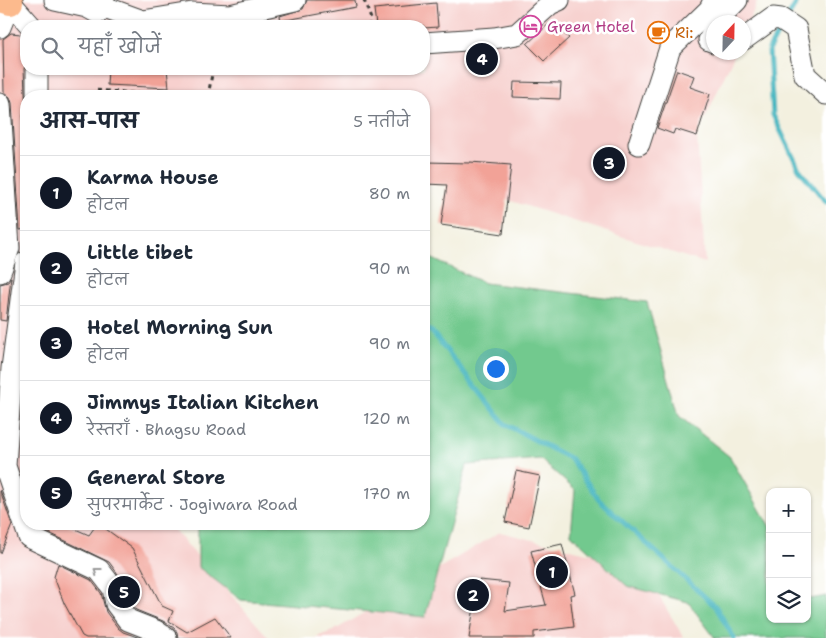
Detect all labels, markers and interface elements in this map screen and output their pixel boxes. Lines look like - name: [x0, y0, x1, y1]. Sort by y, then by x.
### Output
- hotel icon: Green Hotel: [519, 15, 543, 39]
- north arrow: [706, 15, 751, 60]
- place label: Green Hotel: [547, 17, 635, 37]
- search box: [20, 20, 430, 75]
- cafe icon: Ri:: [647, 21, 671, 45]
- place label: Ri:: [675, 23, 693, 43]
- icon: search: [38, 34, 66, 62]
- text: यहाँ खोजें: [78, 34, 161, 59]
- pin: 4: [466, 40, 498, 78]
- text: आस-पास: [40, 107, 138, 135]
- text: 5 नतीजे: [353, 111, 410, 132]
- pin: 3: [593, 144, 625, 182]
- text: Karma House: [87, 165, 219, 190]
- text: 1: [52, 183, 60, 204]
- text: 80 m: [369, 183, 410, 204]
- text: होटल: [87, 194, 129, 215]
- text: Little tibet: [87, 240, 193, 265]
- text: 2: [50, 258, 62, 279]
- text: 90 m: [369, 258, 410, 279]
- text: होटल: [87, 269, 129, 290]
- text: Hotel Morning Sun: [87, 315, 273, 340]
- text: 3: [50, 333, 62, 354]
- text: 90 m: [369, 333, 410, 354]
- text: होटल: [87, 344, 129, 365]
- your location: [483, 356, 509, 382]
- text: Jimmys Italian Kitchen: [87, 390, 319, 415]
- text: 4: [50, 408, 62, 429]
- text: 120 m: [363, 408, 410, 429]
- text: रेस्तराँ · Bhagsu Road: [87, 419, 246, 440]
- text: General Store: [87, 465, 226, 490]
- text: 5: [51, 483, 61, 504]
- text: 170 m: [363, 483, 410, 504]
- map controls: [766, 488, 811, 623]
- button: +: [766, 488, 811, 533]
- text: सुपरमार्केट · Jogiwara Road: [87, 494, 298, 515]
- button: −: [766, 533, 811, 578]
- pin: 1: [536, 553, 568, 591]
- one-way arrow: [94, 568, 103, 577]
- pin: 5: [108, 573, 140, 611]
- pin: 2: [457, 576, 489, 614]
- button: layers: [766, 578, 811, 623]

